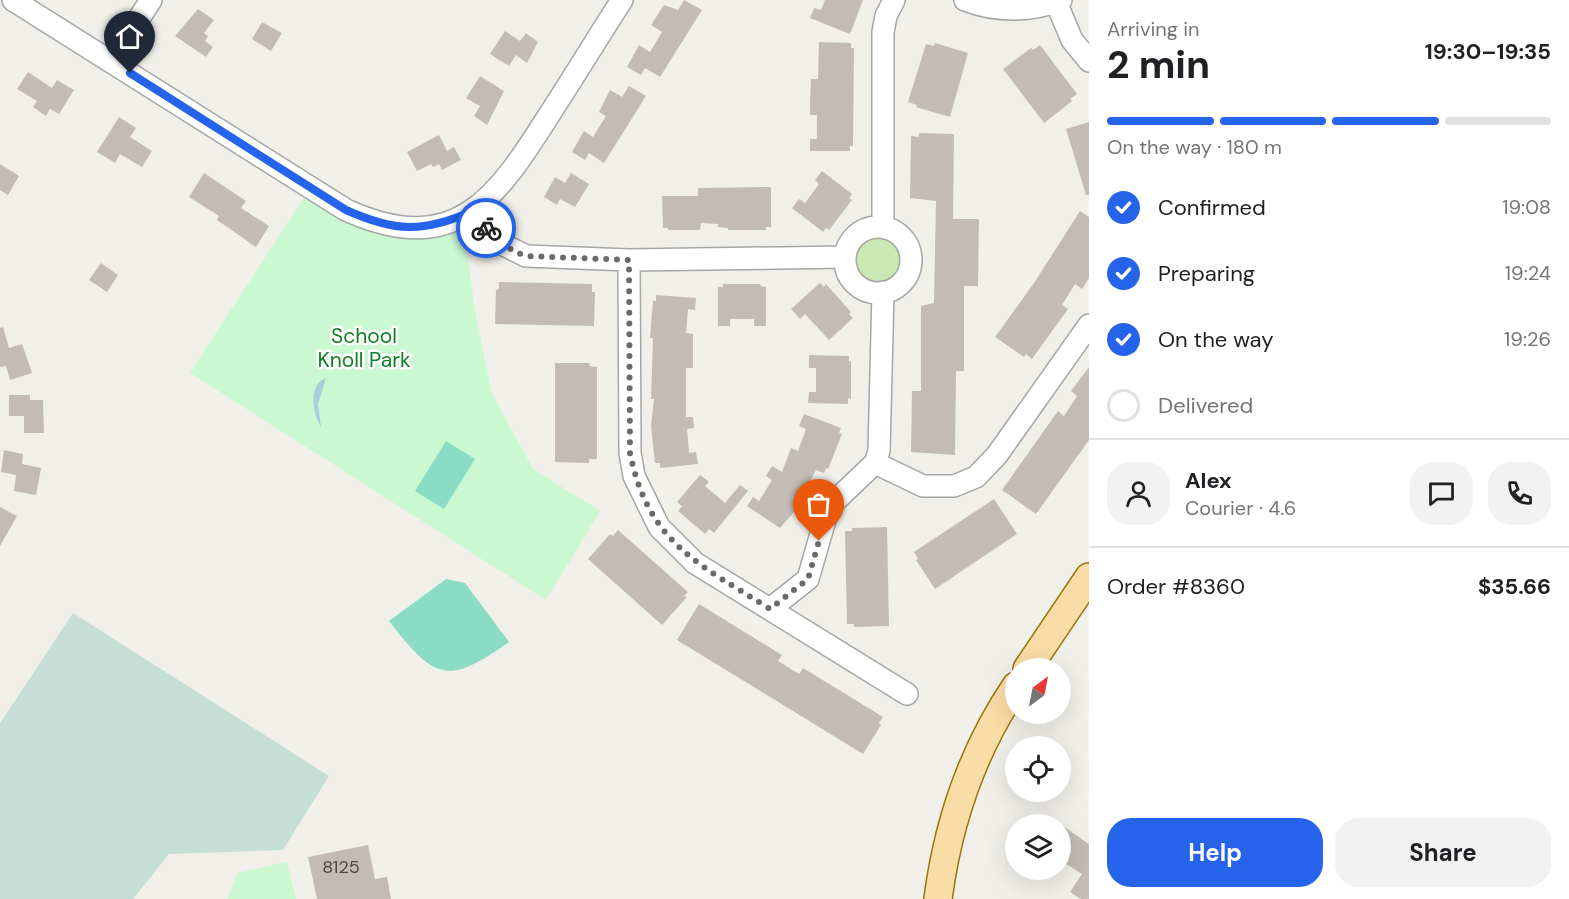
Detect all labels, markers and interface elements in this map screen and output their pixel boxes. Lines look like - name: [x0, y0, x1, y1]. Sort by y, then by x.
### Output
- pin: [104, 11, 155, 73]
- text: Arriving in: [1107, 16, 1199, 42]
- icon: home: [113, 20, 146, 53]
- text: 19:30–19:35: [1425, 37, 1551, 66]
- text: 2 min: [1107, 39, 1210, 90]
- text: On the way · 180 m: [1107, 134, 1282, 160]
- icon: check: [1107, 191, 1140, 224]
- text: Confirmed: [1158, 193, 1266, 222]
- text: 19:08: [1502, 194, 1551, 220]
- courier: [456, 198, 516, 258]
- icon: bike: [470, 212, 503, 245]
- icon: check: [1107, 257, 1140, 290]
- text: Preparing: [1158, 259, 1255, 288]
- text: 19:24: [1505, 260, 1551, 286]
- park label: School Knoll Park: [317, 322, 411, 374]
- icon: check: [1107, 323, 1140, 356]
- text: On the way: [1158, 325, 1273, 354]
- text: 19:26: [1504, 326, 1551, 352]
- text: Delivered: [1158, 391, 1253, 420]
- button: person: [1107, 462, 1170, 525]
- button: chat: [1410, 462, 1473, 525]
- button: phone: [1488, 462, 1551, 525]
- text: Alex: [1185, 466, 1232, 495]
- pin: [793, 479, 844, 541]
- icon: bag: [802, 488, 835, 521]
- text: Courier · 4.6: [1185, 495, 1296, 521]
- text: Order #8360: [1107, 572, 1245, 601]
- text: $35.66: [1478, 572, 1551, 601]
- north arrow: [1005, 658, 1071, 724]
- map controls: [1005, 658, 1071, 880]
- button: locate: [1005, 736, 1071, 802]
- button: layers: [1005, 814, 1071, 880]
- button: Help: [1107, 818, 1323, 887]
- button: Share: [1335, 818, 1551, 887]
- house number: 8125: [322, 855, 360, 879]

